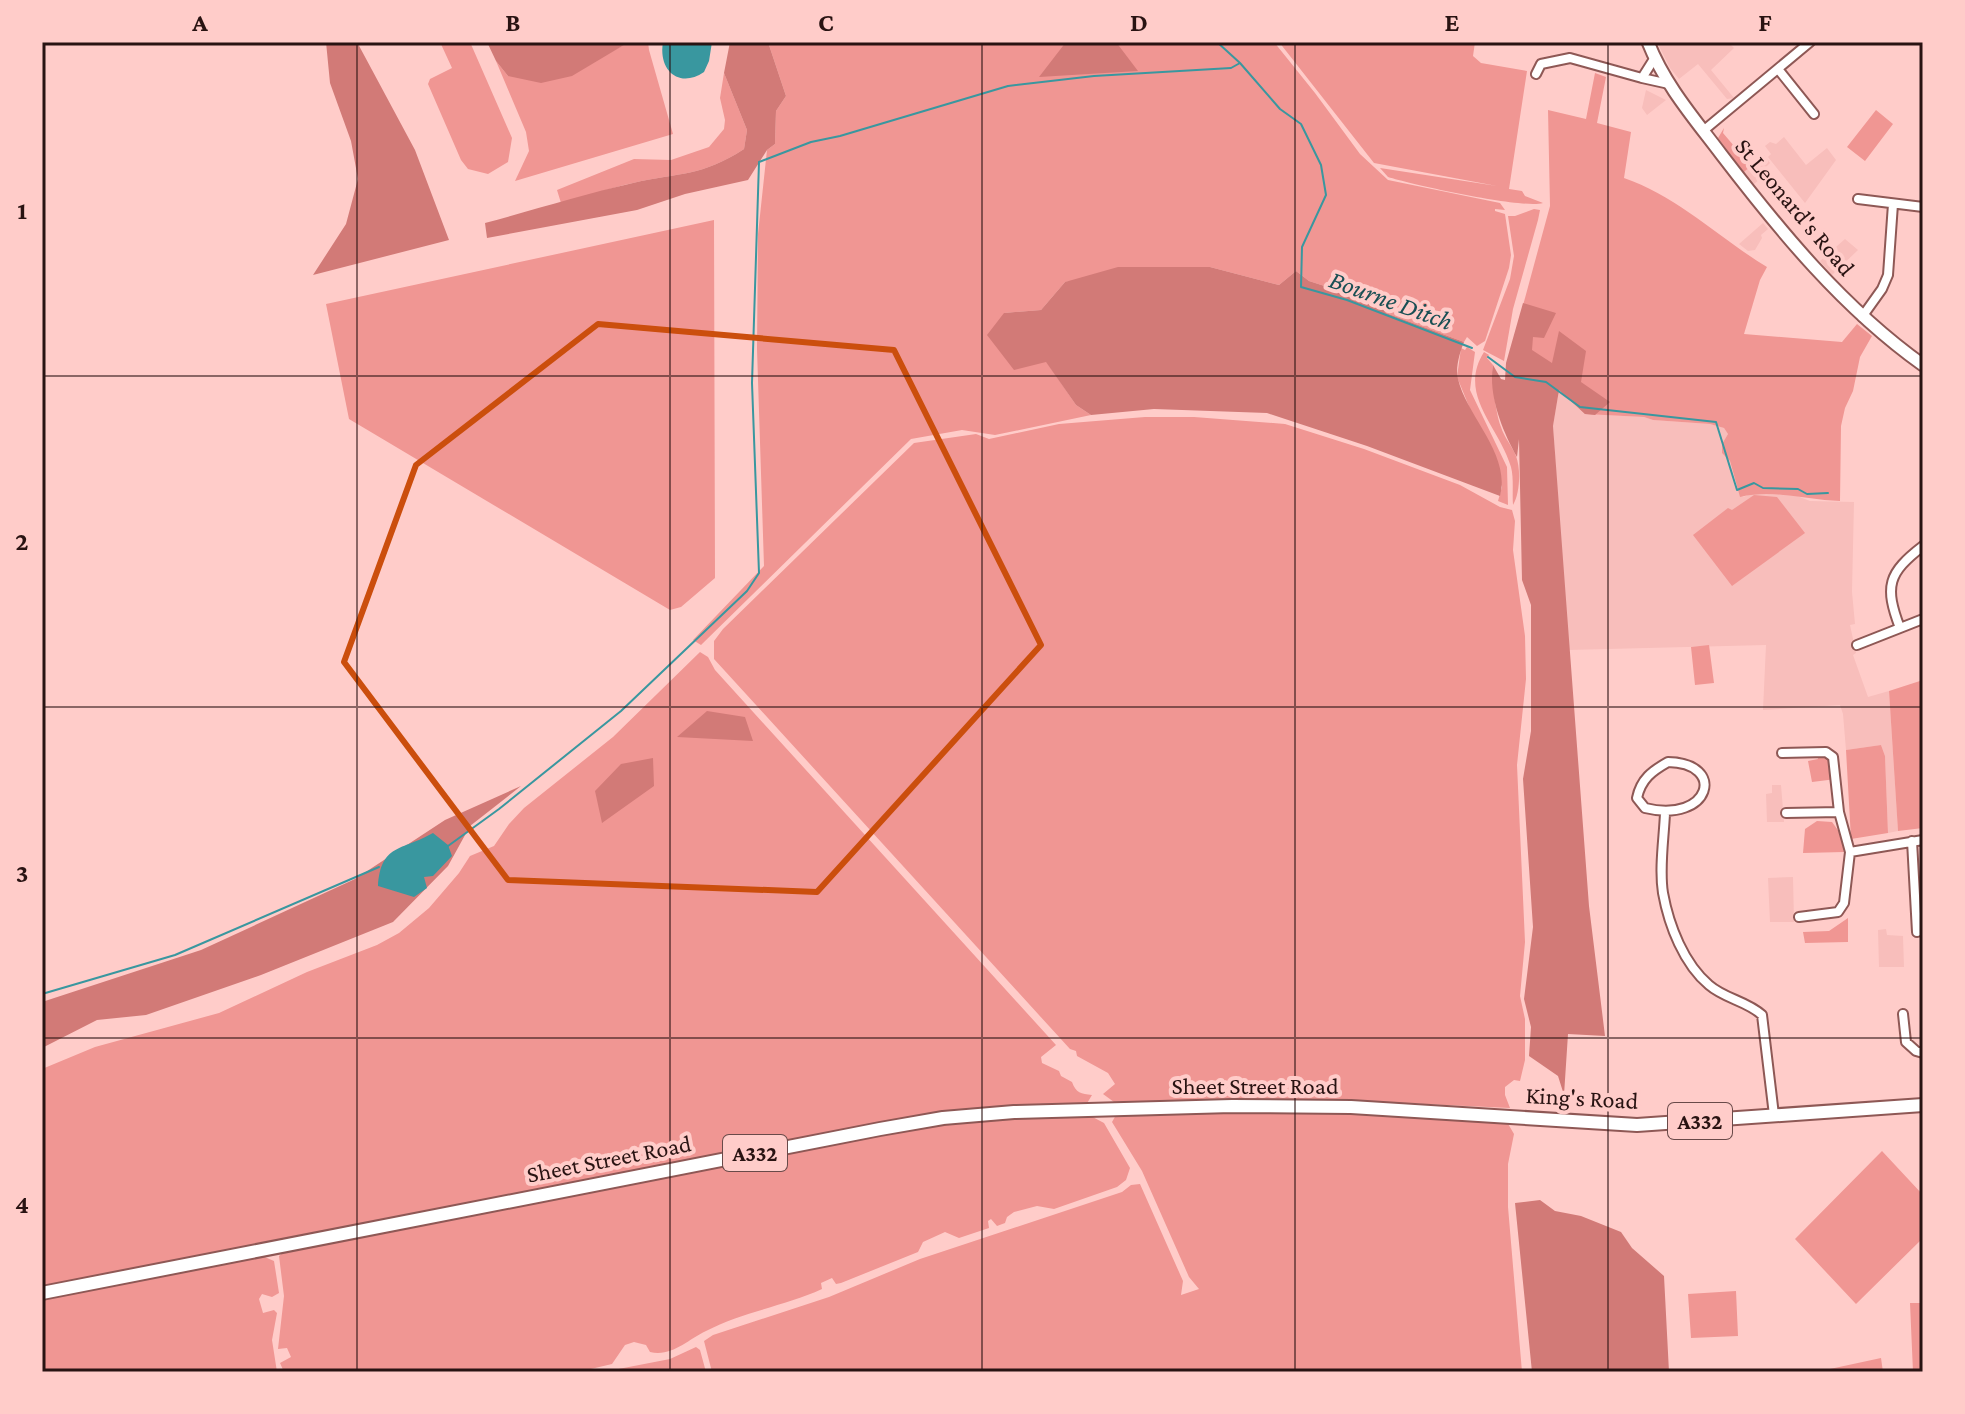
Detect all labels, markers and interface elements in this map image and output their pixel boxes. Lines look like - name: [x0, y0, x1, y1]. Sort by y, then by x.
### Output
- text: A: [191, 8, 208, 37]
- text: B: [505, 8, 521, 37]
- text: C: [818, 8, 834, 37]
- text: D: [1130, 8, 1148, 37]
- text: E: [1445, 8, 1460, 37]
- text: F: [1758, 8, 1772, 37]
- street label: St Leonard's Road: [1730, 133, 1861, 281]
- text: 1: [17, 196, 27, 225]
- water label: Bourne Ditch: [1325, 265, 1456, 336]
- text: 2: [15, 527, 29, 556]
- text: 3: [16, 859, 28, 888]
- street label: Sheet Street Road: [1171, 1072, 1339, 1099]
- street label: King's Road: [1525, 1081, 1639, 1114]
- road number: A332: [1668, 1103, 1732, 1139]
- street label: Sheet Street Road: [524, 1129, 694, 1188]
- road number: A332: [723, 1135, 787, 1171]
- text: 4: [15, 1190, 29, 1219]

